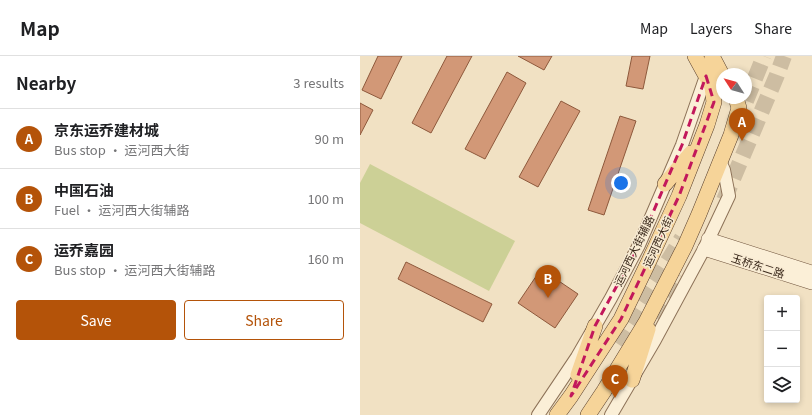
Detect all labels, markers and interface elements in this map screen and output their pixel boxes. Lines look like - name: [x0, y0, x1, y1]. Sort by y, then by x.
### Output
- text: Map: [20, 14, 60, 41]
- text: Map: [640, 18, 668, 38]
- text: Layers: [690, 18, 732, 38]
- text: Share: [754, 18, 792, 38]
- north arrow: [716, 68, 752, 104]
- text: Nearby: [16, 70, 76, 95]
- text: 3 results: [293, 73, 344, 92]
- pin: A: [729, 108, 755, 141]
- text: 京东运乔建材城: [54, 119, 159, 140]
- text: A: [25, 129, 33, 148]
- text: 90 m: [315, 129, 344, 148]
- text: Bus stop · 运河西大街: [54, 140, 190, 159]
- your location: [611, 173, 631, 193]
- text: 中国石油: [54, 179, 114, 200]
- text: B: [25, 189, 33, 208]
- text: 100 m: [307, 189, 344, 208]
- text: Fuel · 运河西大街辅路: [54, 200, 190, 219]
- street label: 运河西大街辅路: [609, 212, 657, 289]
- street label: 运河西大街: [638, 213, 676, 270]
- text: 运乔嘉园: [54, 239, 114, 260]
- text: C: [25, 249, 33, 268]
- text: 160 m: [307, 249, 344, 268]
- street label: 玉桥东二路: [730, 249, 787, 281]
- text: Bus stop · 运河西大街辅路: [54, 260, 216, 279]
- pin: B: [535, 265, 561, 298]
- map controls: [764, 295, 800, 403]
- button: +: [764, 295, 800, 331]
- button: Save: [16, 300, 176, 340]
- button: Share: [184, 300, 344, 340]
- button: −: [764, 331, 800, 367]
- pin: C: [602, 365, 628, 398]
- button: layers: [764, 367, 800, 403]

